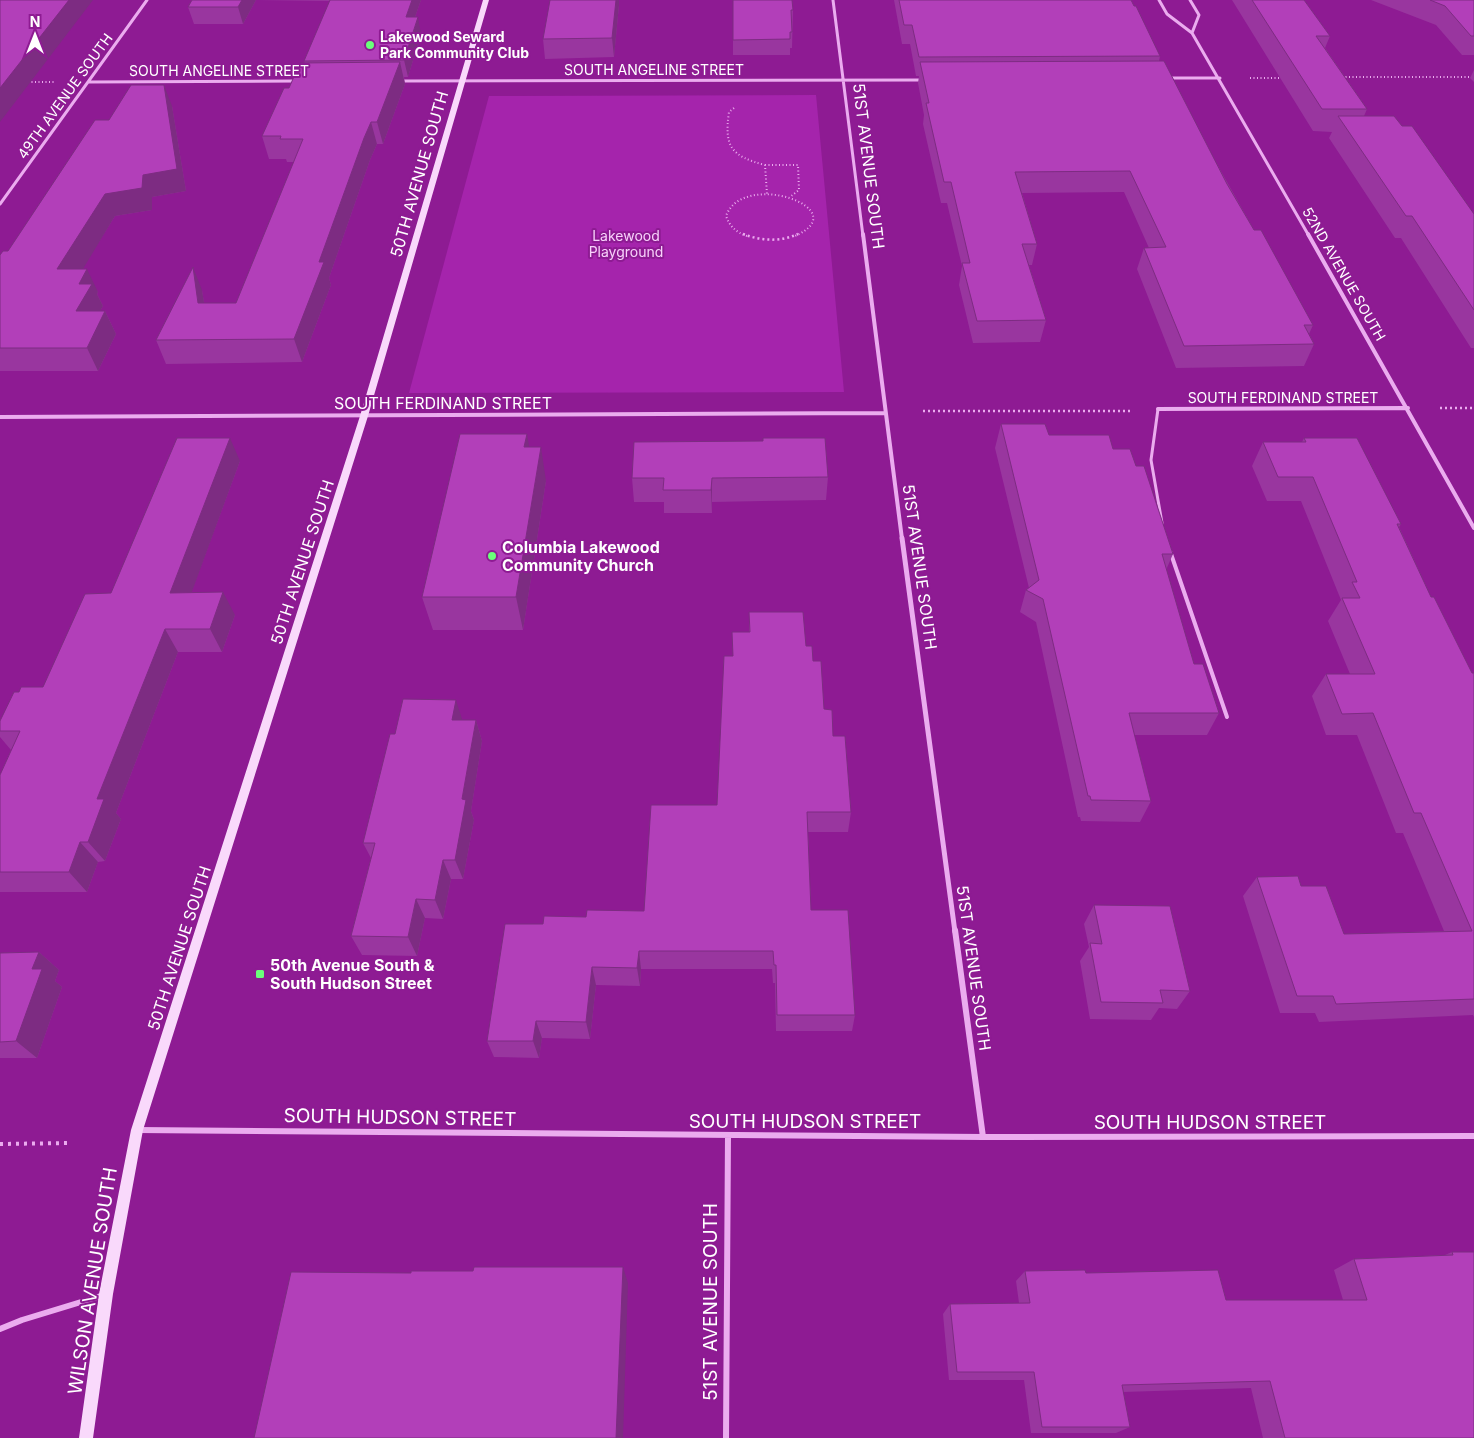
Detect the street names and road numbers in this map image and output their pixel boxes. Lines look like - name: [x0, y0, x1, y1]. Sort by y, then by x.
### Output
- street label: 49TH AVENUE SOUTH: [13, 30, 116, 162]
- street label: SOUTH ANGELINE STREET: [564, 61, 744, 78]
- street label: SOUTH ANGELINE STREET: [129, 62, 309, 79]
- street label: 51ST AVENUE SOUTH: [849, 82, 889, 250]
- street label: 50TH AVENUE SOUTH: [386, 89, 452, 259]
- street label: 52ND AVENUE SOUTH: [1299, 204, 1390, 344]
- street label: SOUTH FERDINAND STREET: [1188, 389, 1378, 406]
- street label: SOUTH FERDINAND STREET: [334, 393, 552, 413]
- street label: 50TH AVENUE SOUTH: [266, 477, 338, 647]
- street label: 51ST AVENUE SOUTH: [899, 483, 941, 651]
- street label: 50TH AVENUE SOUTH: [143, 863, 215, 1033]
- street label: 51ST AVENUE SOUTH: [953, 884, 995, 1052]
- street label: SOUTH HUDSON STREET: [283, 1104, 517, 1131]
- street label: SOUTH HUDSON STREET: [689, 1110, 921, 1133]
- street label: SOUTH HUDSON STREET: [1094, 1111, 1326, 1134]
- street label: WILSON AVENUE SOUTH: [63, 1166, 122, 1396]
- street label: 51ST AVENUE SOUTH: [699, 1203, 722, 1401]

